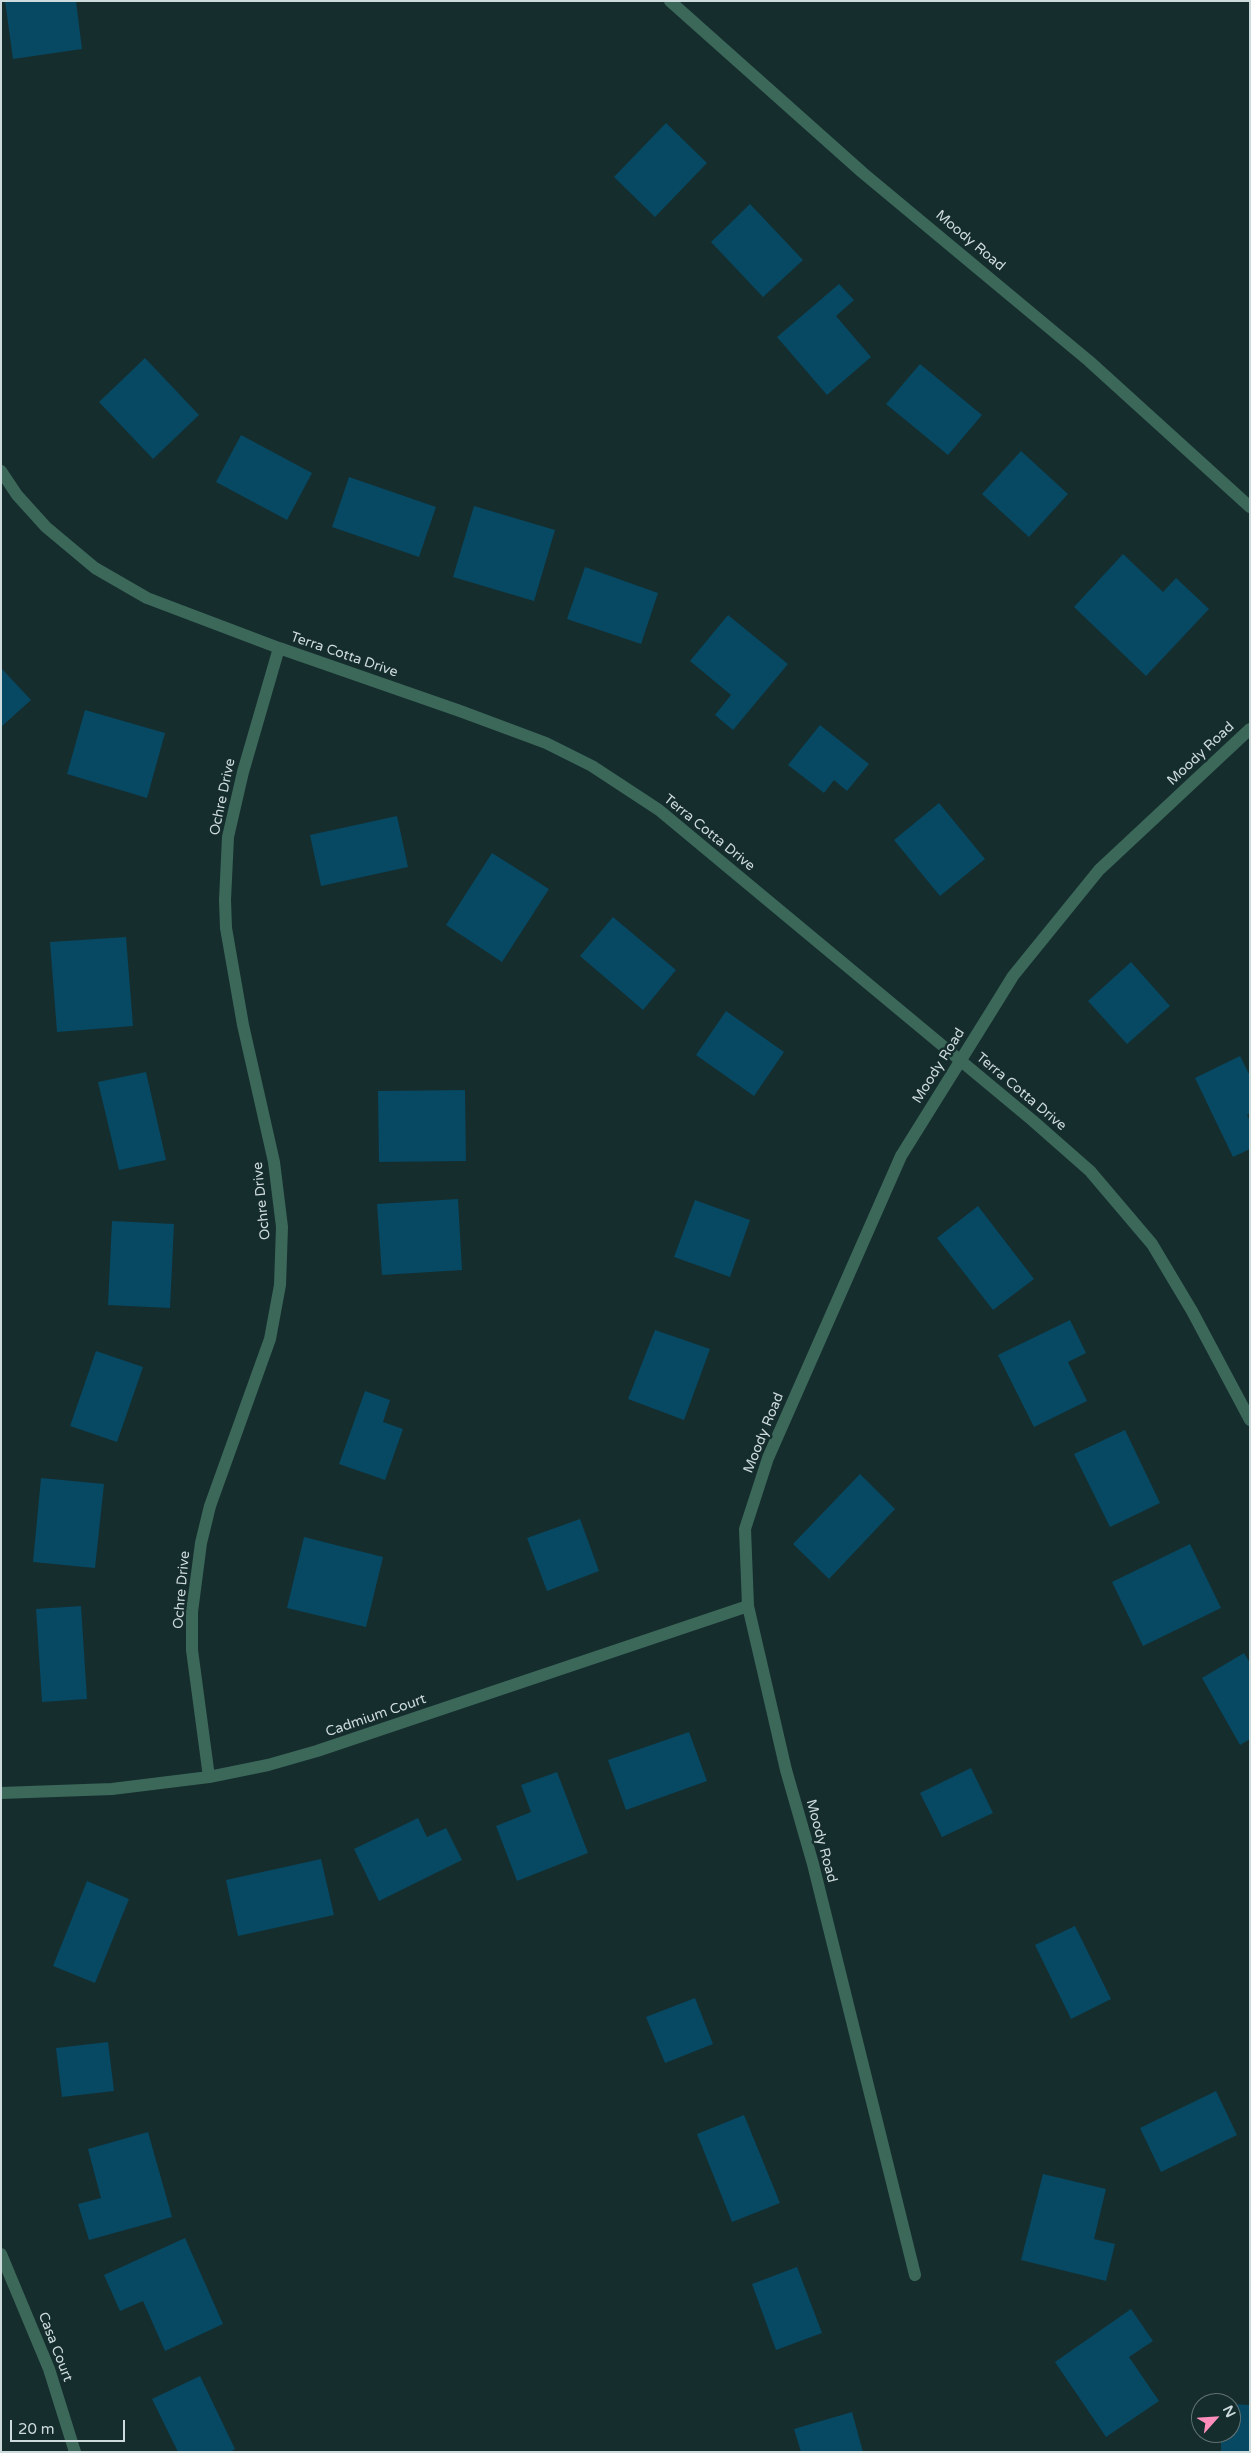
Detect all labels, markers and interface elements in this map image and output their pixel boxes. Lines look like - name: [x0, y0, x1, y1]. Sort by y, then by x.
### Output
- street label: Moody Road: [932, 207, 1008, 275]
- street label: Terra Cotta Drive: [288, 629, 400, 681]
- street label: Moody Road: [1164, 719, 1238, 789]
- street label: Ochre Drive: [207, 757, 239, 837]
- street label: Terra Cotta Drive: [660, 791, 758, 875]
- street label: Moody Road: [909, 1025, 969, 1107]
- street label: Terra Cotta Drive: [973, 1049, 1069, 1135]
- street label: Ochre Drive: [250, 1161, 274, 1241]
- street label: Moody Road: [740, 1390, 788, 1476]
- street label: Ochre Drive: [170, 1550, 194, 1630]
- street label: Cadmium Court: [324, 1691, 428, 1741]
- street label: Moody Road: [802, 1798, 840, 1884]
- street label: Casa Court: [34, 2310, 76, 2384]
- north arrow: [1191, 2393, 1241, 2443]
- text: N: [1219, 2403, 1239, 2420]
- scale bar: [12, 2410, 128, 2442]
- text: 20 m: [18, 2420, 55, 2438]

